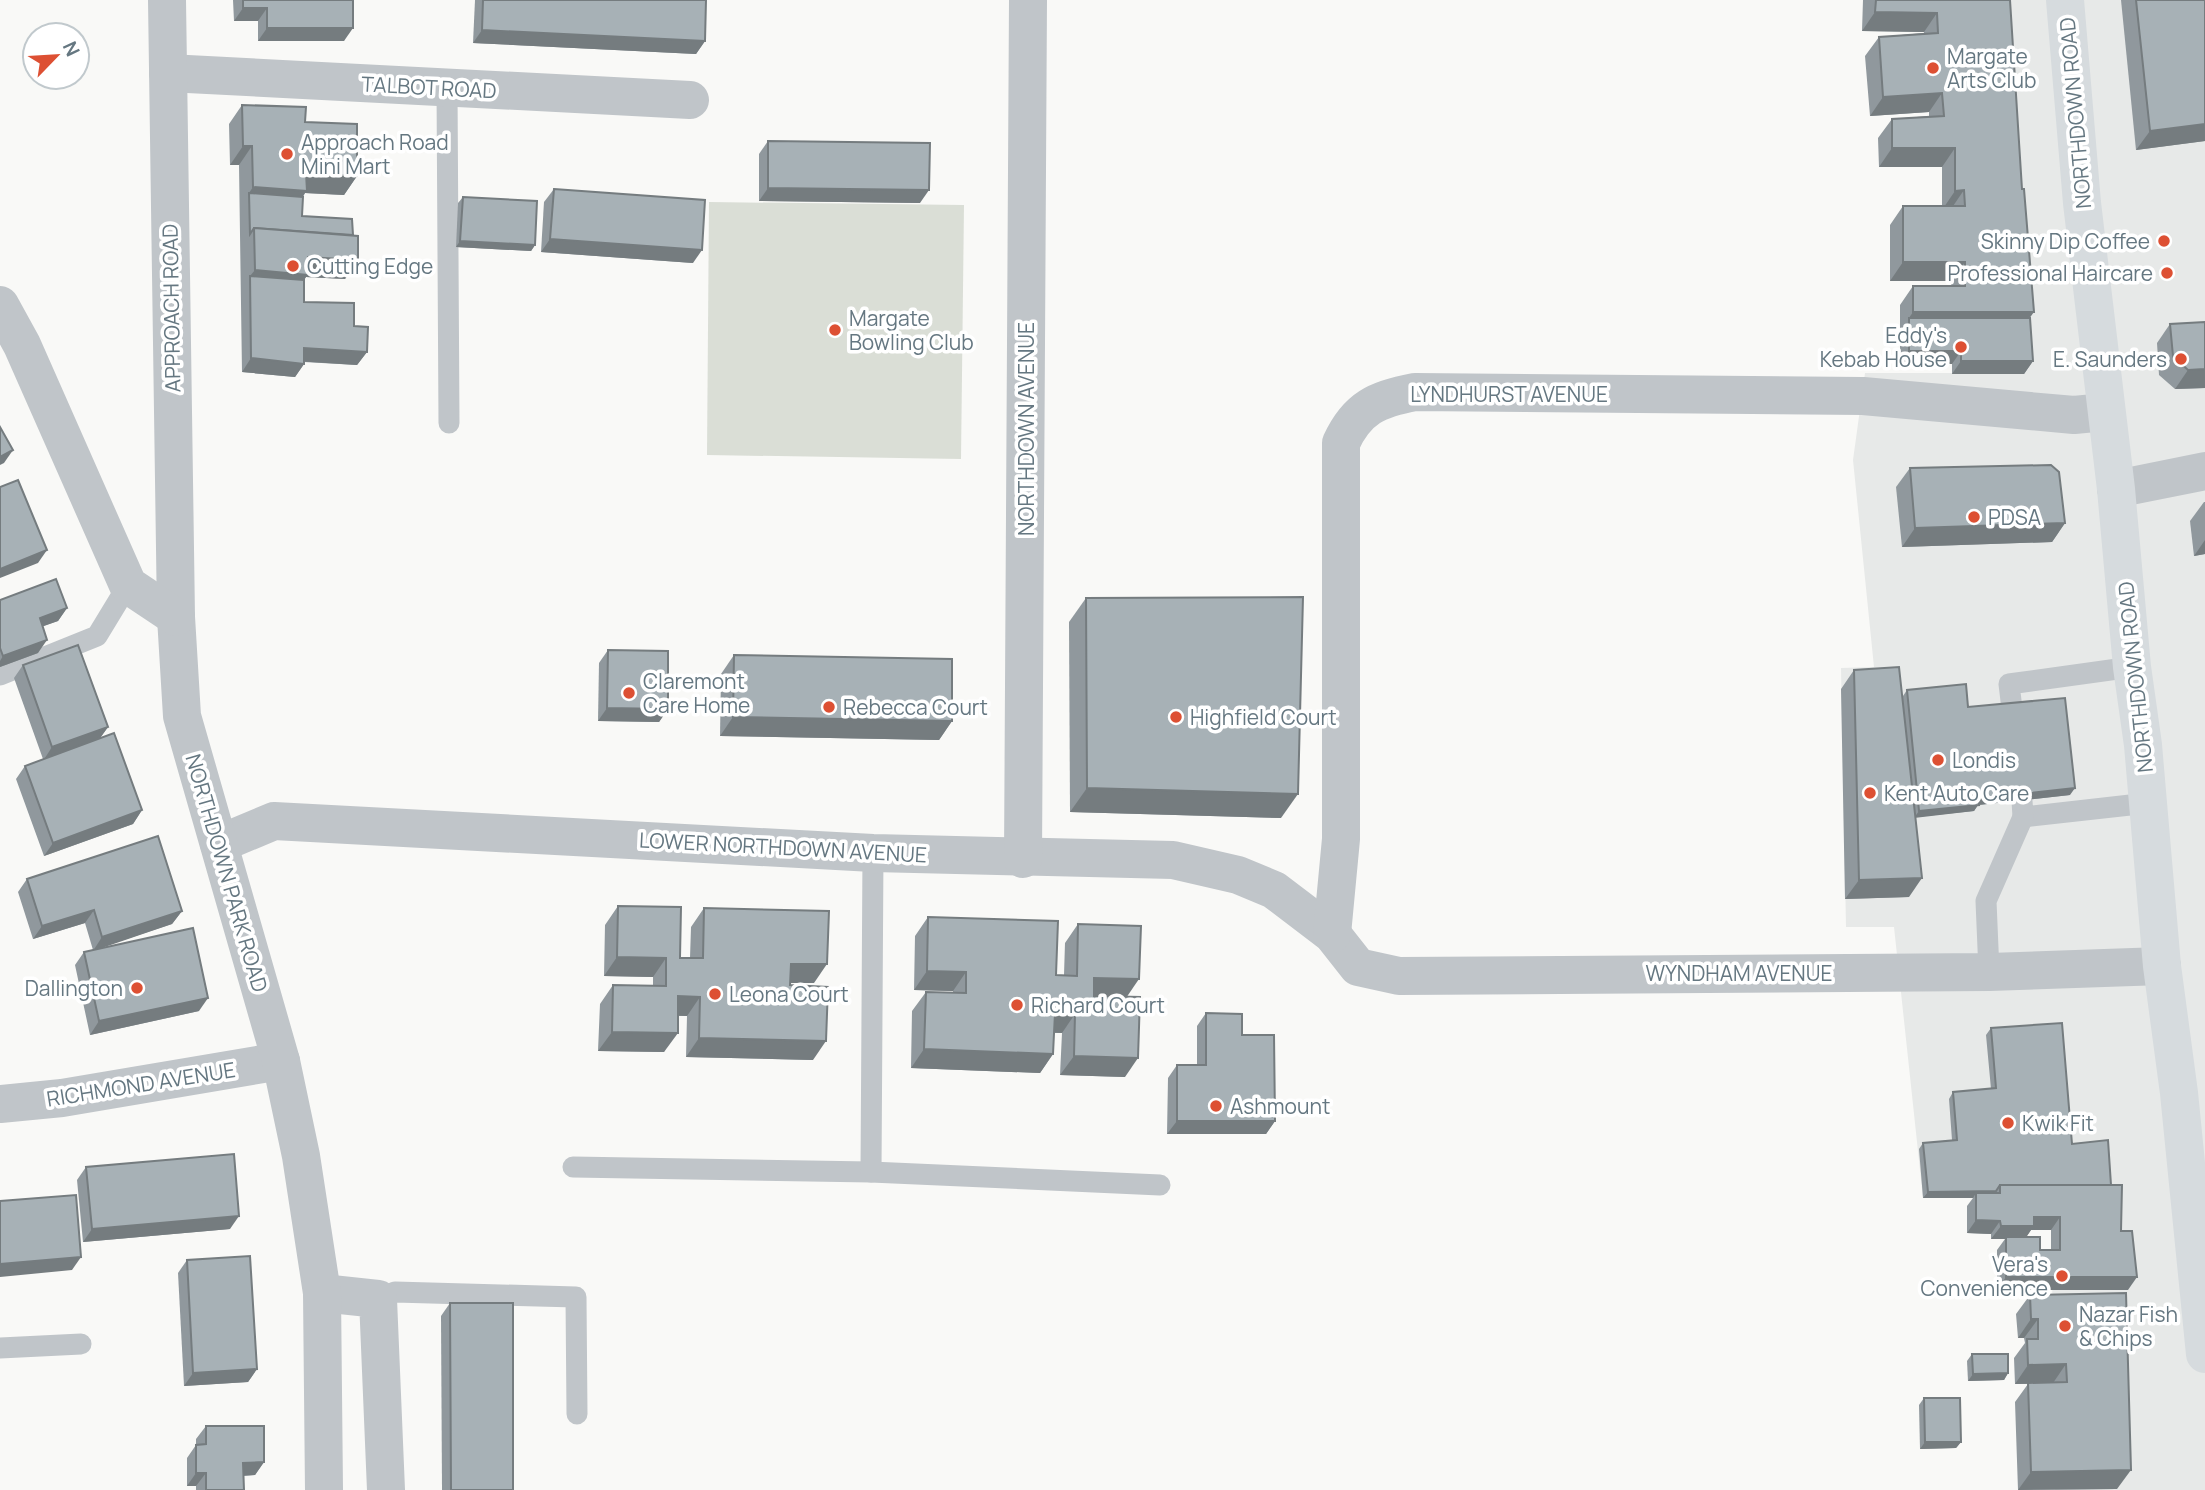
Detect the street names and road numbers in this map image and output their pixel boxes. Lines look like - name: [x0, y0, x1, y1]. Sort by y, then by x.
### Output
- street label: NORTHDOWN ROAD: [2053, 16, 2097, 210]
- street label: TALBOT ROAD: [361, 69, 497, 105]
- street label: APPROACH ROAD: [156, 223, 186, 393]
- street label: NORTHDOWN AVENUE: [1012, 322, 1040, 536]
- street label: LYNDHURST AVENUE: [1410, 380, 1608, 408]
- street label: NORTHDOWN ROAD: [2111, 580, 2159, 774]
- street label: NORTHDOWN PARK ROAD: [180, 751, 274, 995]
- street label: LOWER NORTHDOWN AVENUE: [638, 825, 928, 869]
- street label: WYNDHAM AVENUE: [1646, 959, 1832, 987]
- street label: RICHMOND AVENUE: [45, 1055, 237, 1113]

